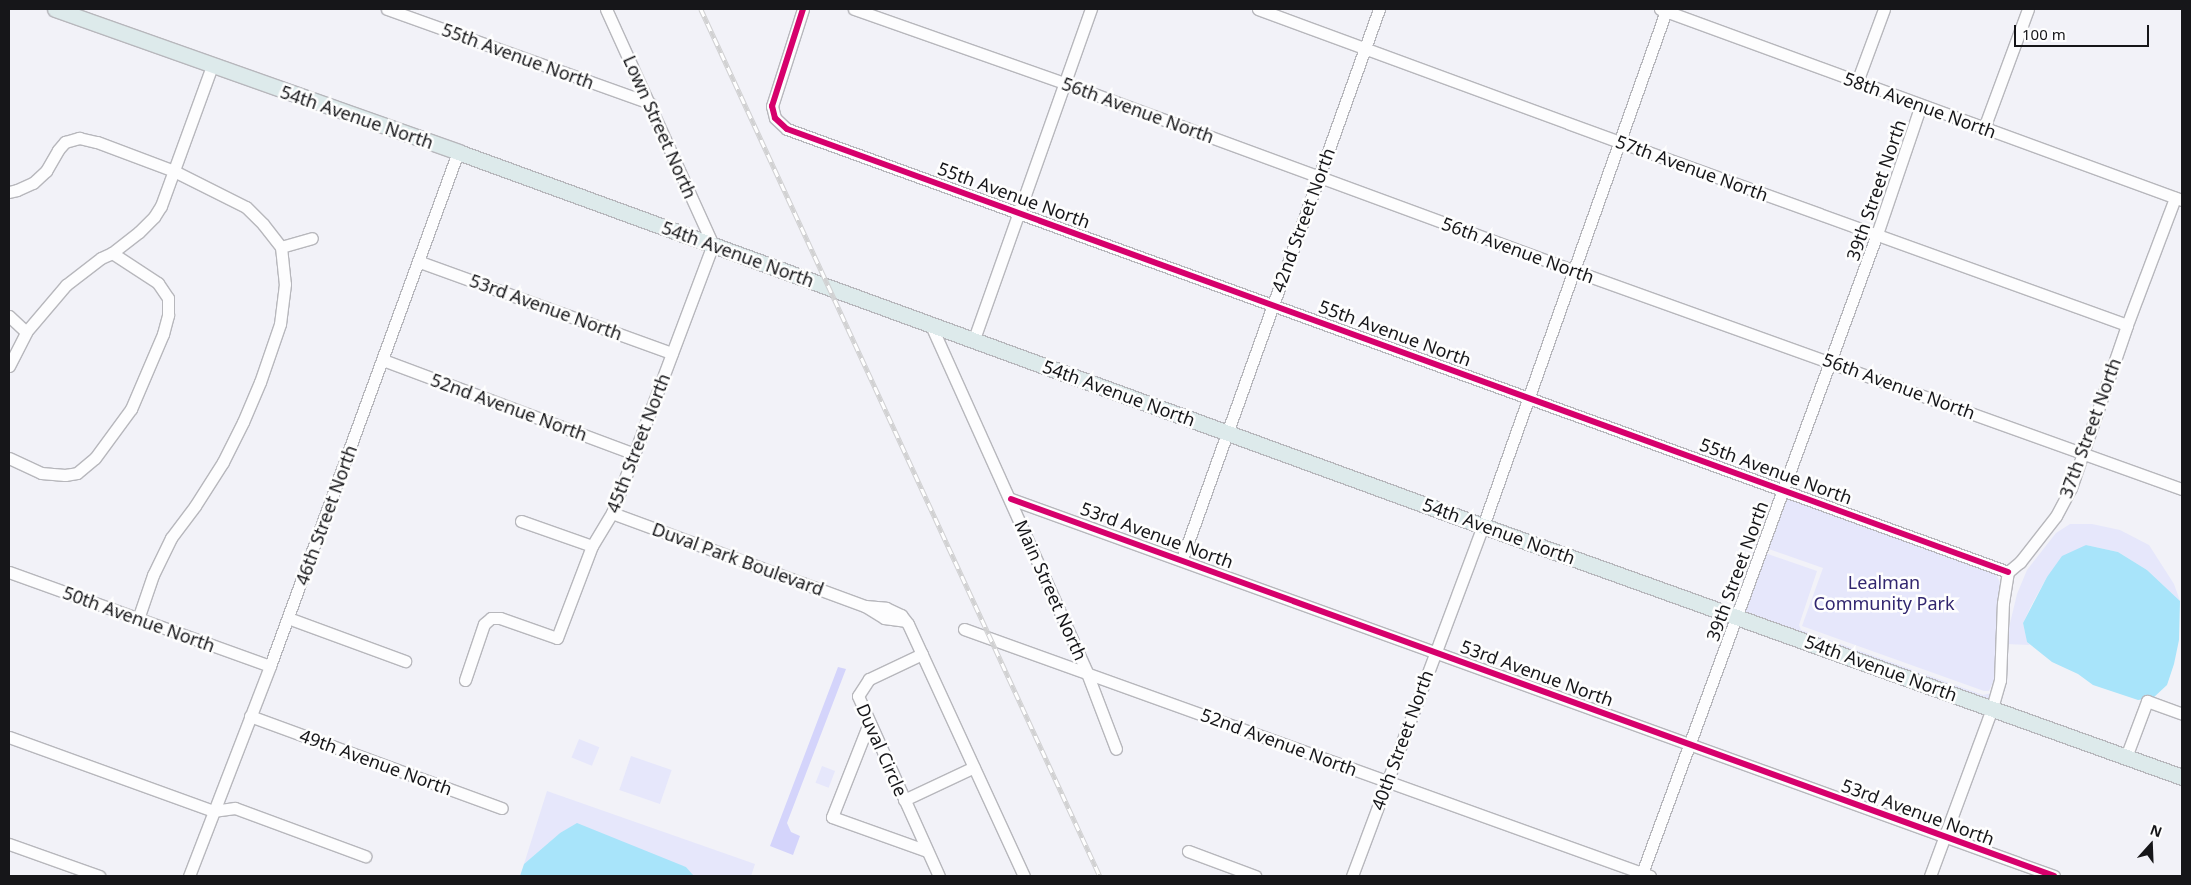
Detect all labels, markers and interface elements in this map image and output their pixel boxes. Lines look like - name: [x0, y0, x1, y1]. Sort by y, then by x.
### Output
- scale bar: [2016, 15, 2151, 47]
- street label: 55th Avenue North: [439, 18, 597, 94]
- text: 100 m: [2022, 24, 2066, 44]
- street label: Lown Street North: [619, 52, 701, 202]
- street label: 58th Avenue North: [1841, 67, 1999, 143]
- street label: 56th Avenue North: [1059, 72, 1217, 148]
- street label: 54th Avenue North: [278, 81, 436, 153]
- street label: 39th Street North: [1842, 117, 1910, 263]
- street label: 57th Avenue North: [1613, 130, 1771, 206]
- street label: 42nd Street North: [1267, 145, 1339, 295]
- street label: 55th Avenue North: [935, 157, 1093, 233]
- street label: 56th Avenue North: [1439, 212, 1597, 288]
- street label: 54th Avenue North: [659, 216, 817, 292]
- street label: 53rd Avenue North: [467, 269, 625, 345]
- street label: 55th Avenue North: [1316, 295, 1474, 371]
- street label: 56th Avenue North: [1820, 348, 1978, 424]
- street label: 54th Avenue North: [1040, 355, 1198, 431]
- street label: 37th Street North: [2055, 355, 2125, 501]
- street label: 52nd Avenue North: [428, 369, 590, 445]
- street label: 45th Street North: [601, 370, 675, 516]
- street label: 55th Avenue North: [1697, 433, 1855, 509]
- street label: 46th Street North: [291, 442, 361, 588]
- street label: 54th Avenue North: [1420, 493, 1578, 569]
- street label: 53rd Avenue North: [1078, 497, 1236, 573]
- street label: 39th Street North: [1702, 498, 1772, 644]
- street label: Main Street North: [1010, 516, 1092, 664]
- street label: Duval Park Boulevard: [649, 518, 827, 600]
- park label: Lealman Community Park: [1813, 572, 1955, 614]
- street label: 50th Avenue North: [60, 581, 218, 657]
- street label: 54th Avenue North: [1802, 630, 1960, 706]
- street label: 53rd Avenue North: [1458, 635, 1616, 711]
- street label: 40th Street North: [1367, 667, 1437, 813]
- street label: Duval Circle: [852, 700, 912, 800]
- street label: 52nd Avenue North: [1198, 704, 1360, 780]
- street label: 49th Avenue North: [297, 724, 455, 800]
- street label: 53rd Avenue North: [1839, 774, 1997, 850]
- north arrow: [2126, 820, 2176, 870]
- text: N: [2148, 820, 2165, 841]

